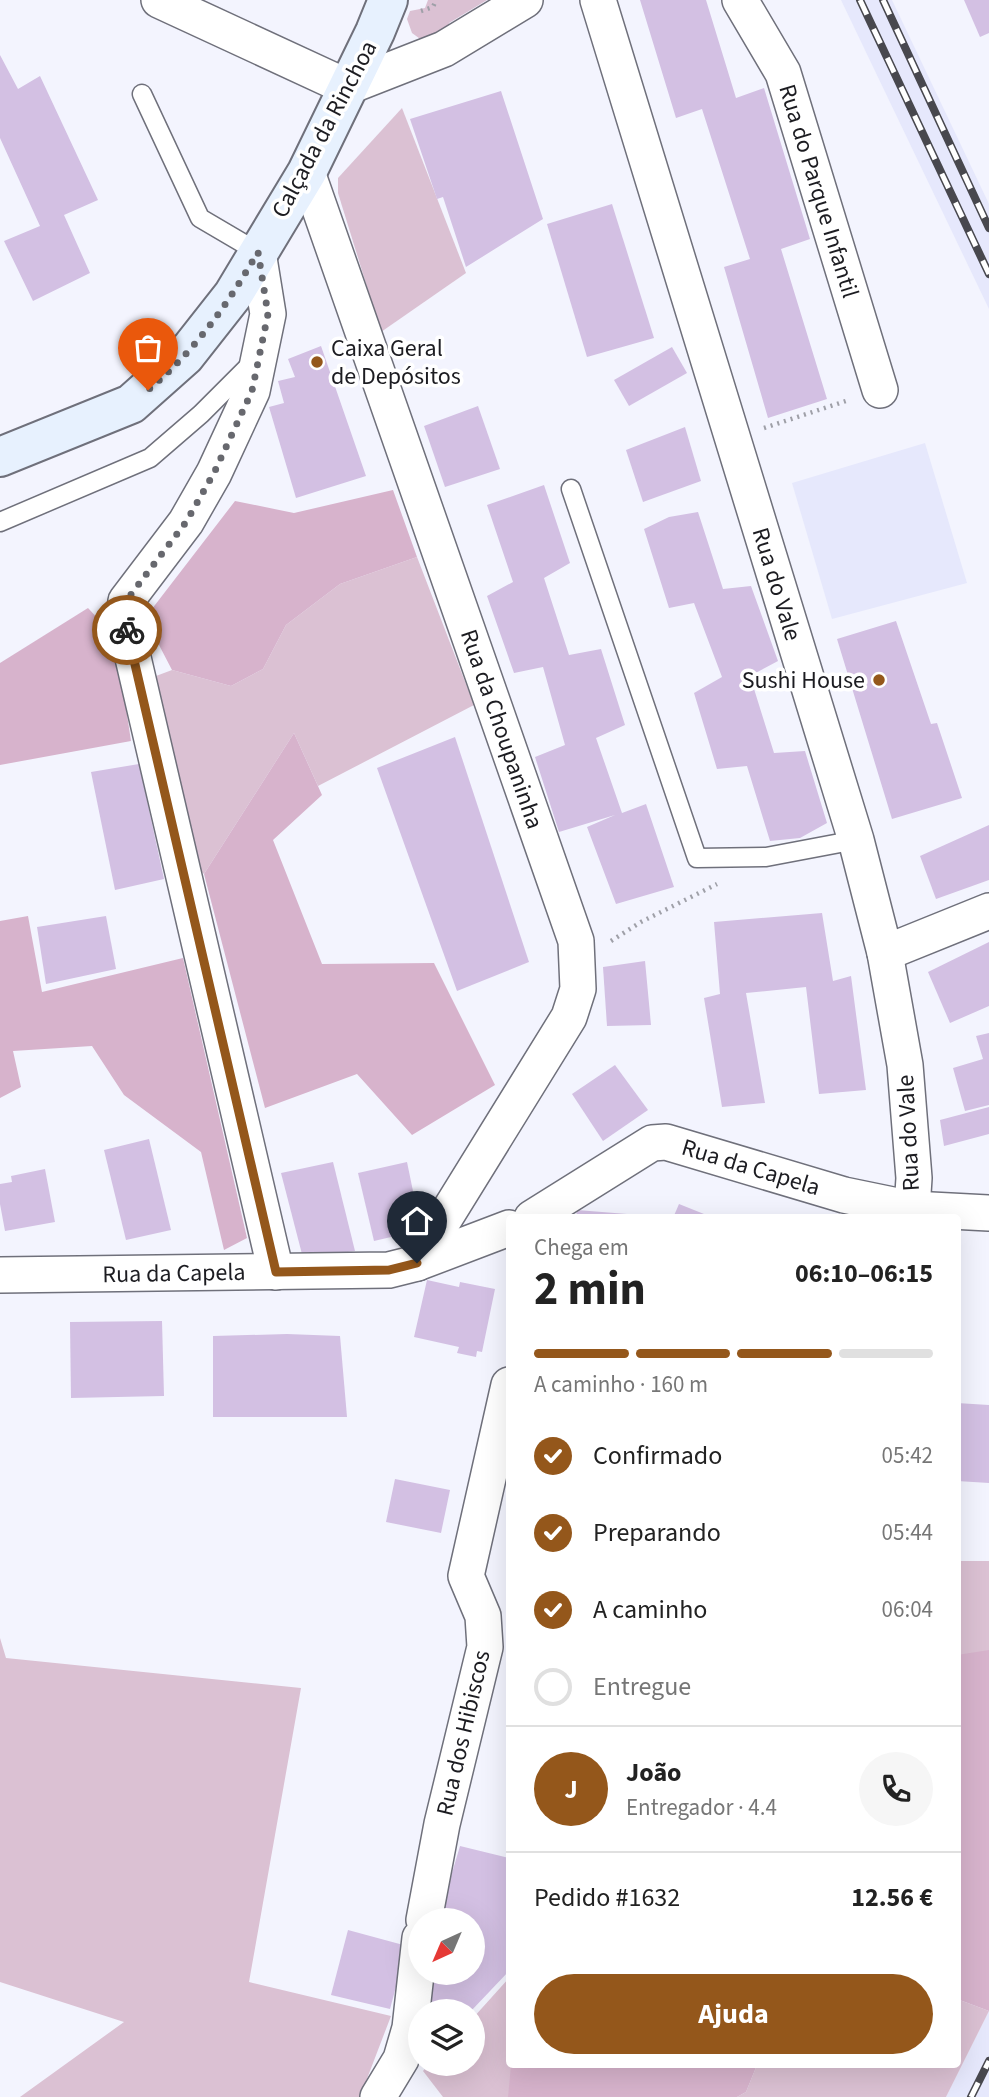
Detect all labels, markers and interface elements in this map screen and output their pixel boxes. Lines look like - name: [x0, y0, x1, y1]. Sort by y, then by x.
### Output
- street label: Calçada da Rinchoa: [263, 34, 386, 224]
- street label: Rua do Parque Infantil: [769, 80, 868, 302]
- pin: [118, 318, 178, 390]
- icon: bag: [129, 329, 167, 367]
- place label: Caixa Geral de Depósitos: [331, 331, 461, 394]
- marker: Caixa Geral de Depósitos: [309, 354, 325, 370]
- street label: Rua do Vale: [743, 523, 810, 645]
- courier: [92, 595, 162, 665]
- icon: bike: [108, 611, 146, 649]
- street label: Rua da Choupaninha: [451, 625, 552, 834]
- place label: Sushi House: [742, 663, 865, 698]
- marker: Sushi House: [871, 672, 887, 688]
- street label: Rua do Vale: [888, 1074, 929, 1192]
- street label: Rua da Capela: [677, 1130, 824, 1205]
- pin: [387, 1191, 447, 1263]
- icon: home: [398, 1202, 436, 1240]
- text: Chega em: [534, 1231, 629, 1264]
- street label: Rua da Capela: [102, 1255, 246, 1292]
- text: 06:10–06:15: [795, 1255, 933, 1292]
- text: 2 min: [534, 1257, 646, 1322]
- text: A caminho · 160 m: [534, 1368, 708, 1401]
- icon: check: [534, 1437, 572, 1475]
- text: Confirmado: [593, 1437, 722, 1474]
- text: 05:42: [882, 1439, 933, 1472]
- icon: check: [534, 1514, 572, 1552]
- text: Preparando: [593, 1514, 721, 1551]
- text: 05:44: [882, 1516, 933, 1549]
- icon: check: [534, 1591, 572, 1629]
- text: A caminho: [593, 1591, 707, 1628]
- text: 06:04: [882, 1593, 933, 1626]
- street label: Rua dos Hibiscos: [427, 1647, 500, 1819]
- text: Entregue: [593, 1668, 691, 1705]
- button: phone: [859, 1752, 933, 1826]
- text: João: [626, 1754, 682, 1791]
- text: J: [564, 1771, 578, 1808]
- text: Entregador · 4.4: [626, 1791, 777, 1824]
- text: Pedido #1632: [534, 1879, 680, 1916]
- text: 12.56 €: [851, 1879, 933, 1916]
- north arrow: [408, 1908, 485, 1984]
- map controls: [408, 1908, 485, 2076]
- button: Ajuda: [534, 1974, 933, 2054]
- button: layers: [408, 1999, 485, 2076]

